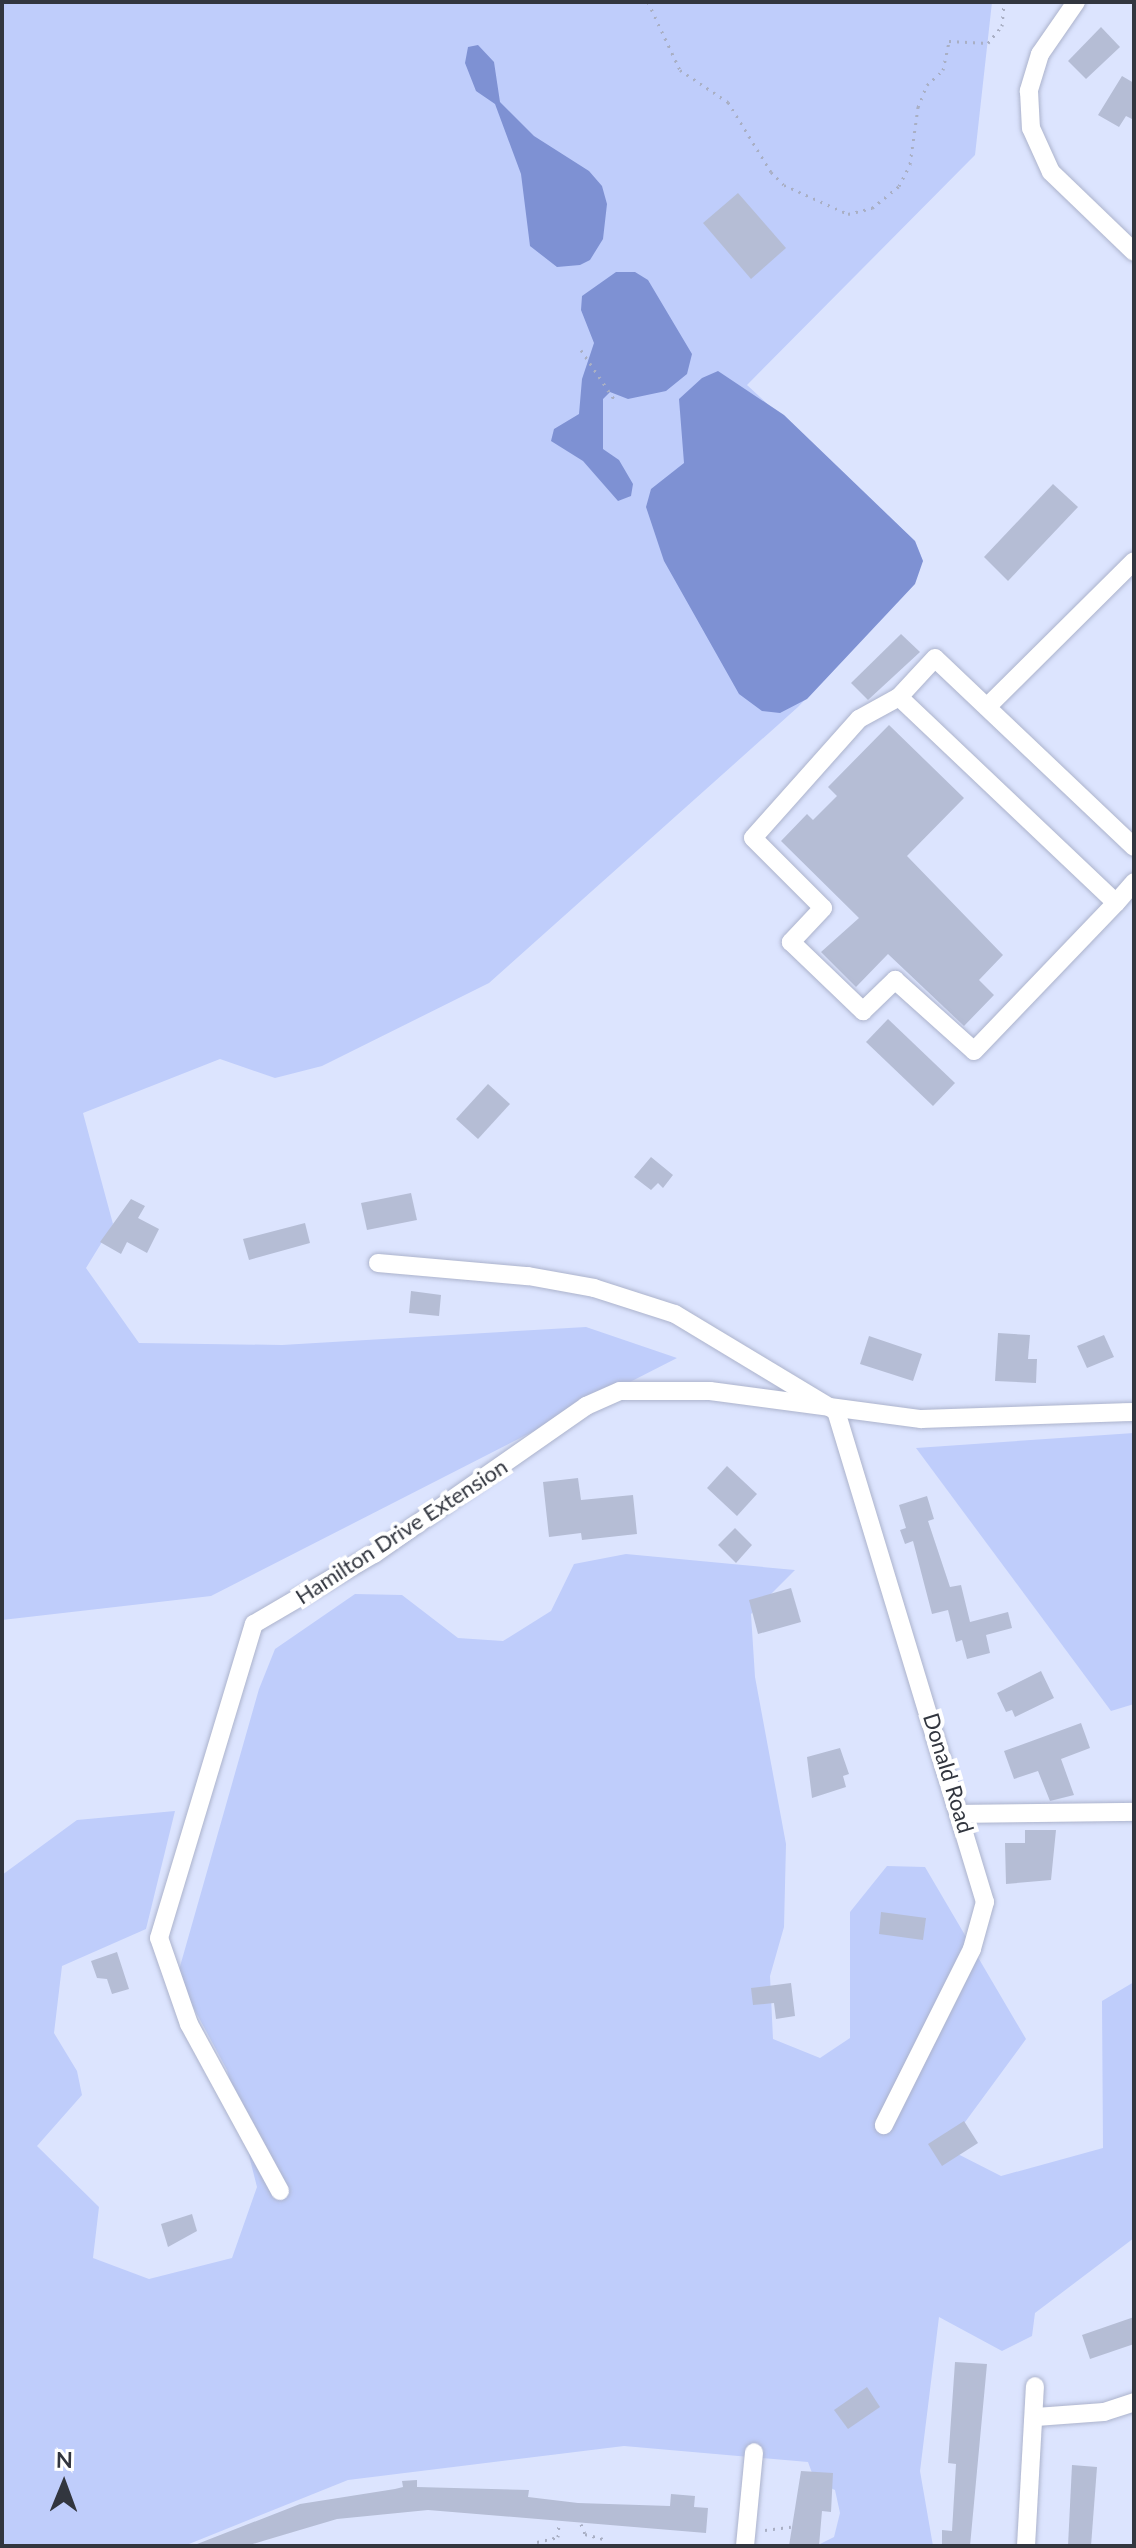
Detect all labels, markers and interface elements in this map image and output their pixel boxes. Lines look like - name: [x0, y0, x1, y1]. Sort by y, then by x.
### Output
- street label: Hamilton Drive Extension: [290, 1453, 512, 1609]
- street label: Donald Road: [918, 1710, 980, 1836]
- north arrow: [24, 2444, 104, 2524]
- text: N: [56, 2446, 73, 2473]

